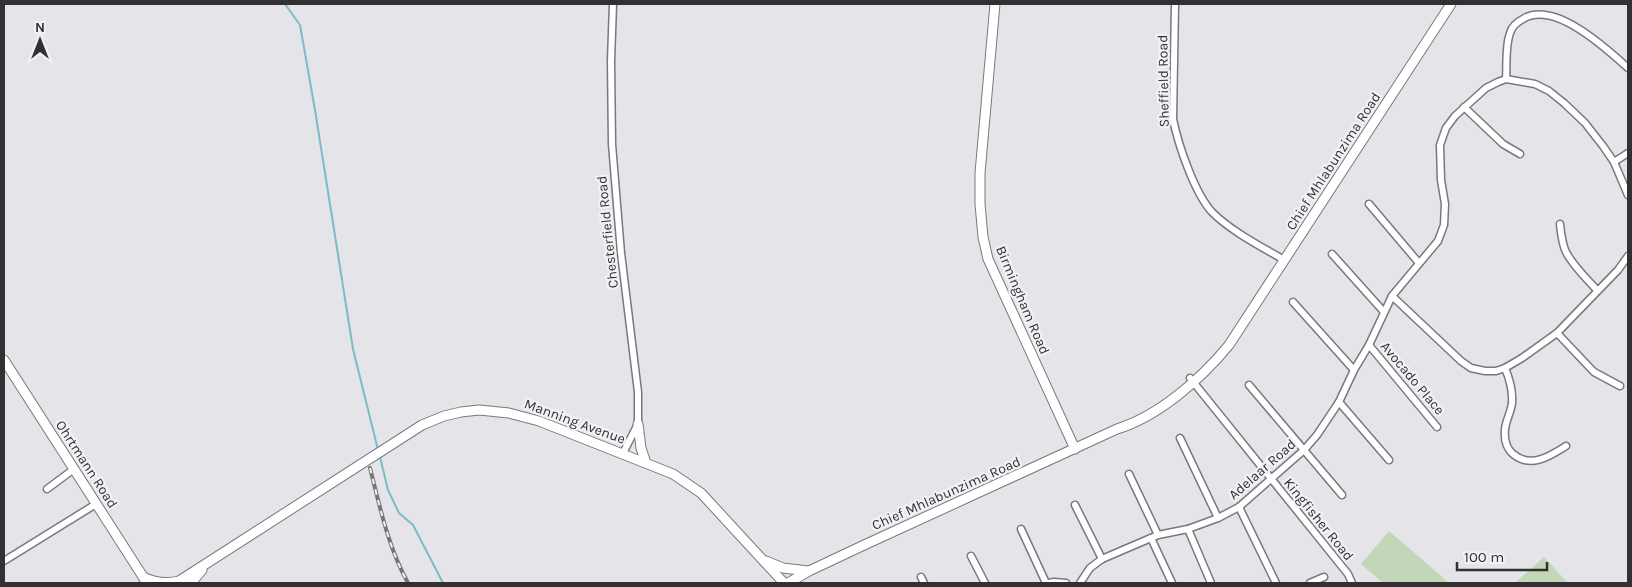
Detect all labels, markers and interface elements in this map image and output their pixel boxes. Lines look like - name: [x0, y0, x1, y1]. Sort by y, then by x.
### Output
- north arrow: [15, 15, 65, 65]
- text: N: [35, 19, 45, 36]
- street label: Sheffield Road: [1154, 34, 1173, 128]
- street label: Chief Mhlabunzima Road: [1282, 89, 1384, 233]
- street label: Chesterfield Road: [593, 175, 622, 289]
- street label: Birmingham Road: [992, 243, 1053, 357]
- street label: Avocado Place: [1377, 338, 1448, 418]
- street label: Manning Avenue: [522, 395, 628, 448]
- street label: Ohrtmann Road: [52, 417, 121, 511]
- street label: Adelaar Road: [1225, 436, 1299, 503]
- street label: Chief Mhlabunzima Road: [869, 453, 1023, 534]
- street label: Kingfisher Road: [1280, 474, 1357, 564]
- scale bar: [1457, 540, 1547, 572]
- text: 100 m: [1464, 548, 1504, 566]

